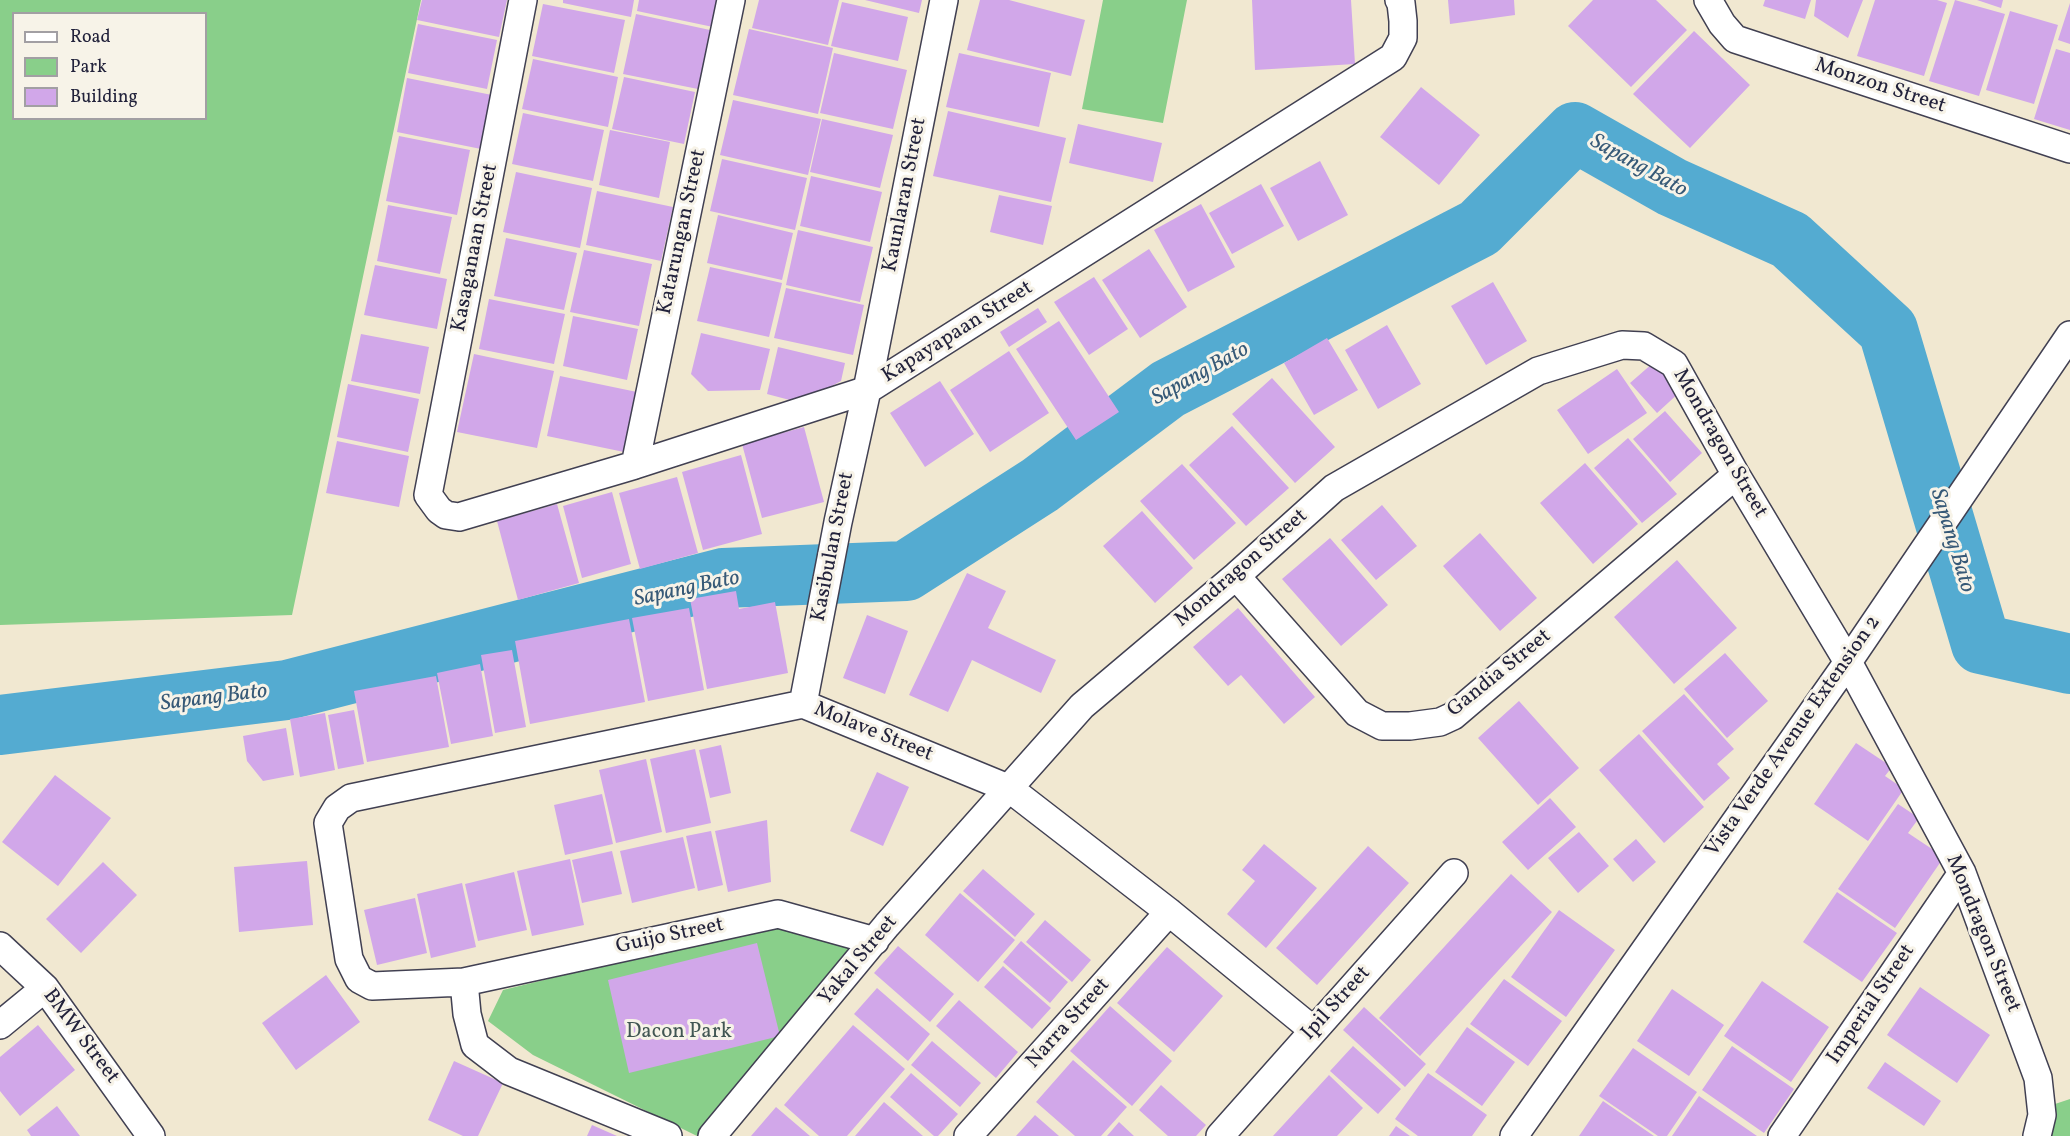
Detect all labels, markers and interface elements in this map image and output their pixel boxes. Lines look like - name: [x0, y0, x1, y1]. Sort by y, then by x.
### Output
- legend: [12, 12, 207, 120]
- text: Road: [70, 25, 111, 50]
- street label: Monzon Street: [1811, 54, 1949, 120]
- text: Park: [70, 55, 107, 80]
- text: Building: [70, 85, 138, 110]
- street label: Kaunlaran Street: [879, 116, 933, 274]
- water label: Sapang Bato: [1585, 130, 1691, 204]
- street label: Katarungan Street: [653, 147, 713, 317]
- street label: Kasaganaan Street: [447, 162, 505, 334]
- street label: Kapayapaan Street: [878, 276, 1038, 390]
- water label: Sapang Bato: [1148, 338, 1254, 412]
- street label: Mondragon Street: [1666, 365, 1772, 523]
- street label: Kasibulan Street: [807, 470, 861, 624]
- water label: Sapang Bato: [1923, 486, 1979, 596]
- street label: Mondragon Street: [1170, 505, 1314, 633]
- water label: Sapang Bato: [632, 566, 742, 614]
- street label: Vista Verde Avenue Extension 2: [1701, 612, 1887, 862]
- street label: Gandia Street: [1443, 624, 1557, 724]
- water label: Sapang Bato: [159, 679, 269, 719]
- street label: Molave Street: [810, 698, 936, 768]
- street label: Mondragon Street: [1939, 852, 2025, 1016]
- street label: Yakal Street: [814, 911, 904, 1011]
- street label: Guijo Street: [614, 913, 726, 961]
- street label: Imperial Street: [1823, 940, 1921, 1070]
- street label: Ipil Street: [1297, 962, 1377, 1046]
- street label: Narra Street: [1022, 973, 1116, 1075]
- street label: BMW Street: [36, 985, 124, 1089]
- park label: Dacon Park: [626, 1020, 732, 1046]

